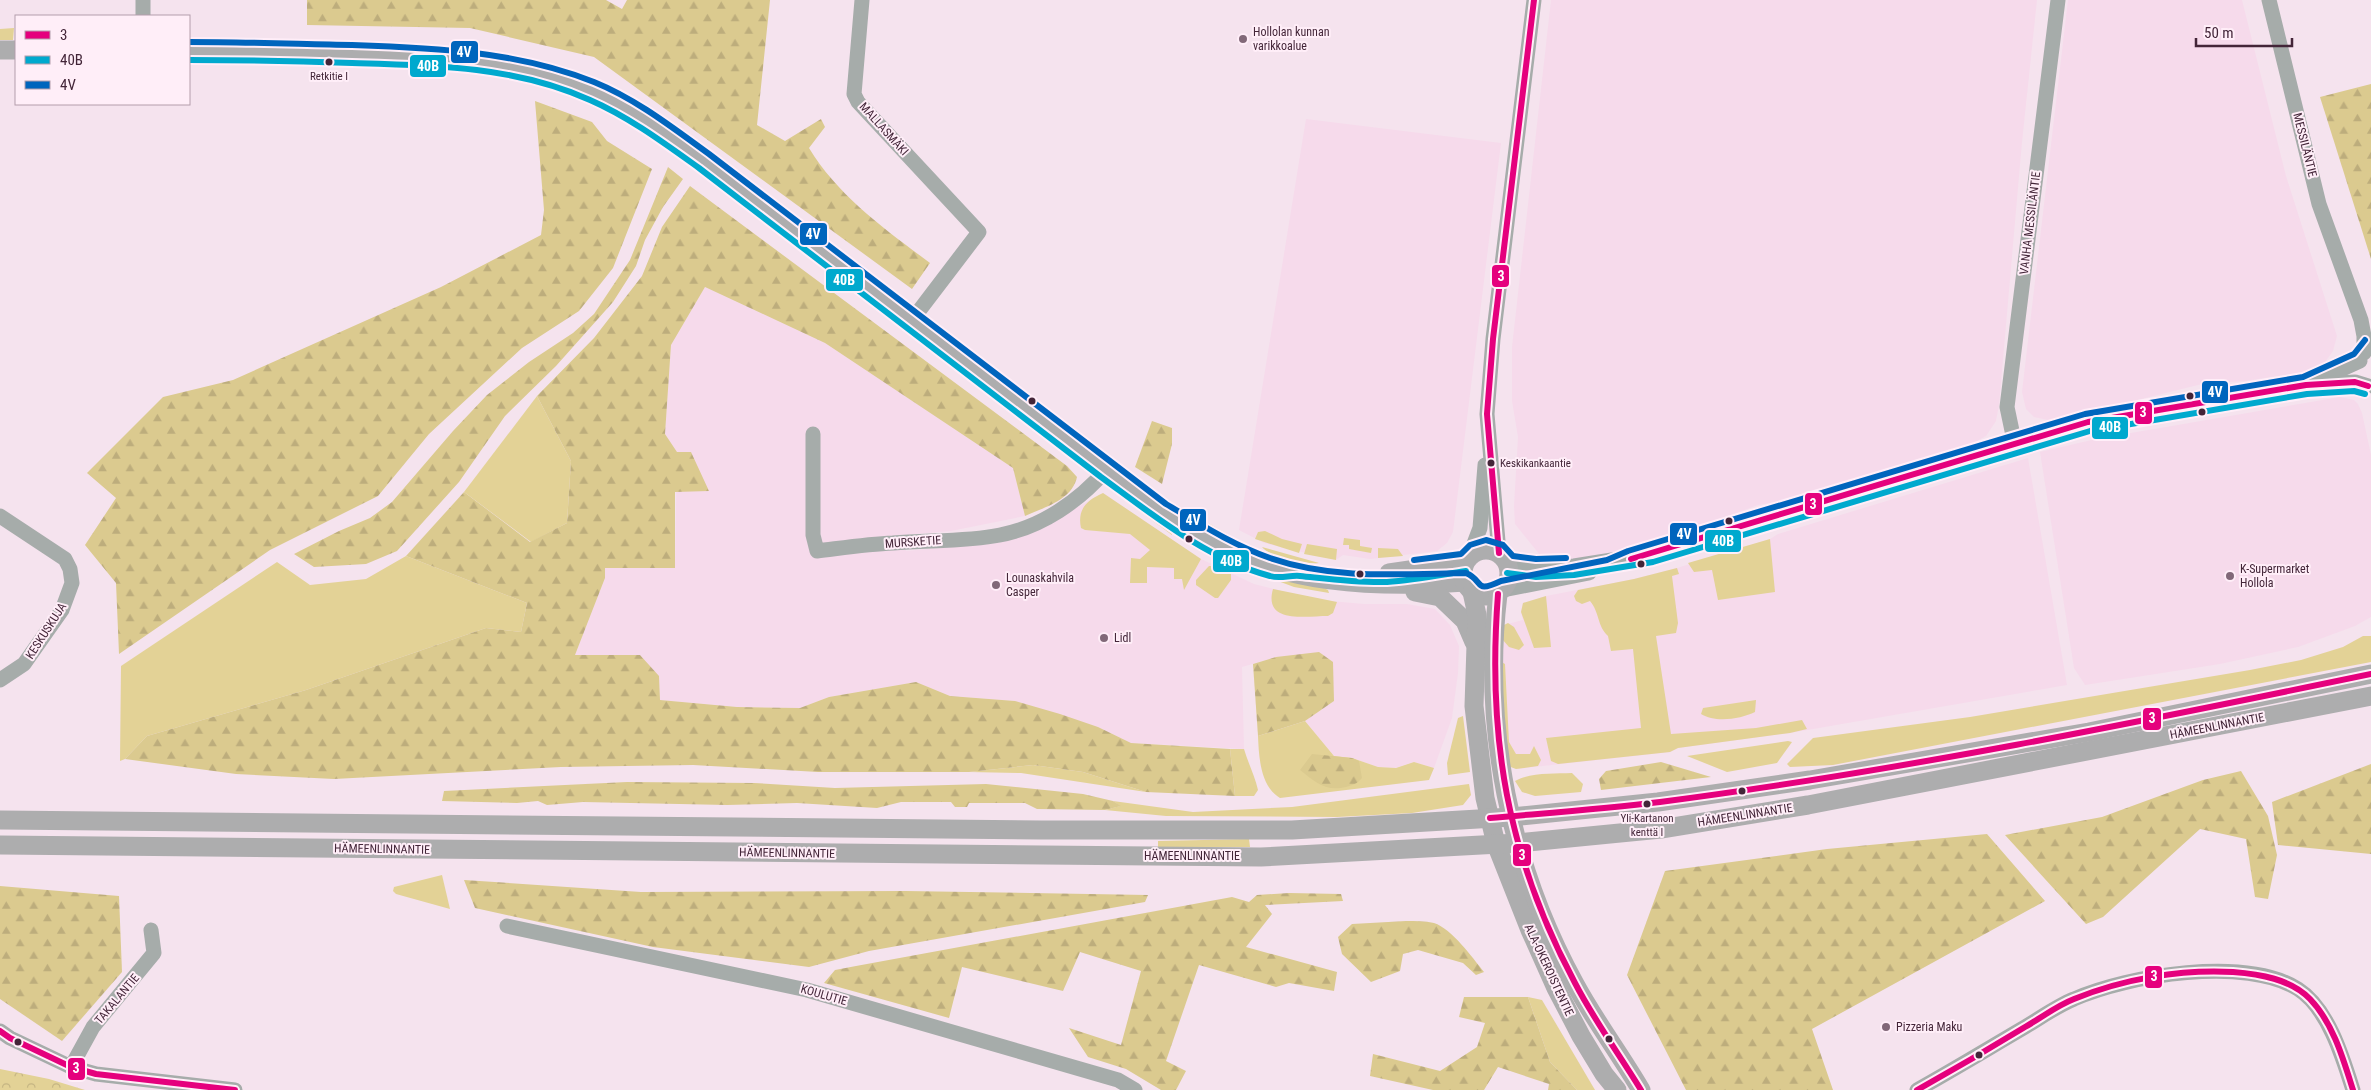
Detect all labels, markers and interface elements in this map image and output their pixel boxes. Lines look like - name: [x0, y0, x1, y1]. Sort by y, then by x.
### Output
- legend: [15, 15, 190, 105]
- scale bar: [2196, 15, 2292, 47]
- text: 50 m: [2204, 24, 2234, 42]
- place label: Hollolan kunnan varikkoalue: [1253, 25, 1330, 53]
- text: 3: [60, 26, 67, 44]
- marker: Hollolan kunnan varikkoalue: [1237, 33, 1249, 45]
- line badge: 4V: [450, 40, 479, 64]
- text: 4V: [456, 44, 472, 60]
- text: 40B: [60, 51, 83, 69]
- line badge: 40B: [409, 54, 447, 78]
- marker: Retkitie I: [324, 57, 334, 67]
- text: 40B: [417, 58, 439, 74]
- place label: Retkitie I: [310, 70, 348, 83]
- text: 4V: [60, 76, 76, 94]
- street label: MALLASMÄKI: [857, 99, 912, 158]
- street label: MESSILÄNTIE: [2290, 111, 2321, 179]
- street label: VANHA MESSILÄNTIE: [2016, 171, 2043, 275]
- line badge: 4V: [799, 222, 828, 246]
- text: 4V: [805, 226, 821, 242]
- line badge: 3: [1491, 264, 1510, 288]
- line badge: 40B: [825, 268, 864, 292]
- text: 3: [1497, 268, 1505, 284]
- text: 40B: [833, 272, 855, 288]
- line badge: 4V: [2201, 380, 2229, 404]
- text: 4V: [2207, 384, 2223, 400]
- unlabelled marker: [2185, 391, 2195, 401]
- unlabelled marker: [1027, 396, 1037, 406]
- line badge: 3: [2134, 401, 2153, 425]
- text: 3: [2139, 404, 2147, 420]
- unlabelled marker: [2197, 407, 2207, 417]
- line badge: 40B: [2091, 416, 2129, 440]
- text: 40B: [2099, 419, 2121, 435]
- place label: Keskikankaantie: [1500, 457, 1571, 470]
- marker: Keskikankaantie: [1486, 458, 1496, 468]
- line badge: 3: [1804, 492, 1823, 516]
- text: 3: [1809, 496, 1817, 512]
- line badge: 4V: [1179, 508, 1207, 532]
- text: 4V: [1185, 512, 1201, 528]
- unlabelled marker: [1724, 516, 1734, 526]
- line badge: 4V: [1669, 522, 1698, 546]
- text: 4V: [1676, 526, 1692, 542]
- line badge: 40B: [1704, 529, 1742, 553]
- street label: MURSKETIE: [884, 533, 942, 551]
- text: 40B: [1712, 533, 1734, 549]
- unlabelled marker: [1184, 534, 1194, 544]
- line badge: 40B: [1212, 549, 1250, 573]
- text: 40B: [1220, 553, 1242, 569]
- unlabelled marker: [1636, 559, 1646, 569]
- place label: K-Supermarket Hollola: [2240, 562, 2310, 590]
- unlabelled marker: [1355, 569, 1365, 579]
- marker: K-Supermarket Hollola: [2224, 570, 2236, 582]
- place label: Lounaskahvila Casper: [1006, 571, 1074, 599]
- marker: Lounaskahvila Casper: [990, 579, 1002, 591]
- street label: KESKUSKUJA: [23, 600, 69, 662]
- place label: Lidl: [1114, 631, 1131, 645]
- marker: Lidl: [1098, 632, 1110, 644]
- line badge: 3: [2142, 707, 2162, 731]
- street label: HÄMEENLINNANTIE: [2168, 709, 2265, 742]
- text: 3: [2148, 710, 2156, 726]
- unlabelled marker: [1737, 786, 1747, 796]
- marker: Yli-Kartanon kenttä I: [1642, 799, 1652, 809]
- street label: HÄMEENLINNANTIE: [1696, 800, 1794, 829]
- place label: Yli-Kartanon kenttä I: [1620, 812, 1674, 839]
- street label: HÄMEENLINNANTIE: [334, 840, 430, 857]
- line badge: 3: [1512, 843, 1532, 867]
- street label: HÄMEENLINNANTIE: [739, 844, 835, 861]
- text: 3: [1518, 847, 1526, 863]
- street label: HÄMEENLINNANTIE: [1144, 848, 1240, 863]
- street label: ALA-OKEROISTENTIE: [1522, 922, 1576, 1018]
- line badge: 3: [2144, 965, 2163, 989]
- text: 3: [2150, 968, 2158, 984]
- street label: TAKALANTIE: [92, 971, 142, 1027]
- street label: KOULUTIE: [799, 982, 849, 1008]
- place label: Pizzeria Maku: [1896, 1020, 1963, 1034]
- marker: Pizzeria Maku: [1880, 1021, 1892, 1033]
- unlabelled marker: [1604, 1034, 1614, 1044]
- unlabelled marker: [13, 1037, 23, 1047]
- unlabelled marker: [1974, 1050, 1984, 1060]
- line badge: 3: [67, 1057, 86, 1081]
- text: 3: [72, 1060, 80, 1076]

